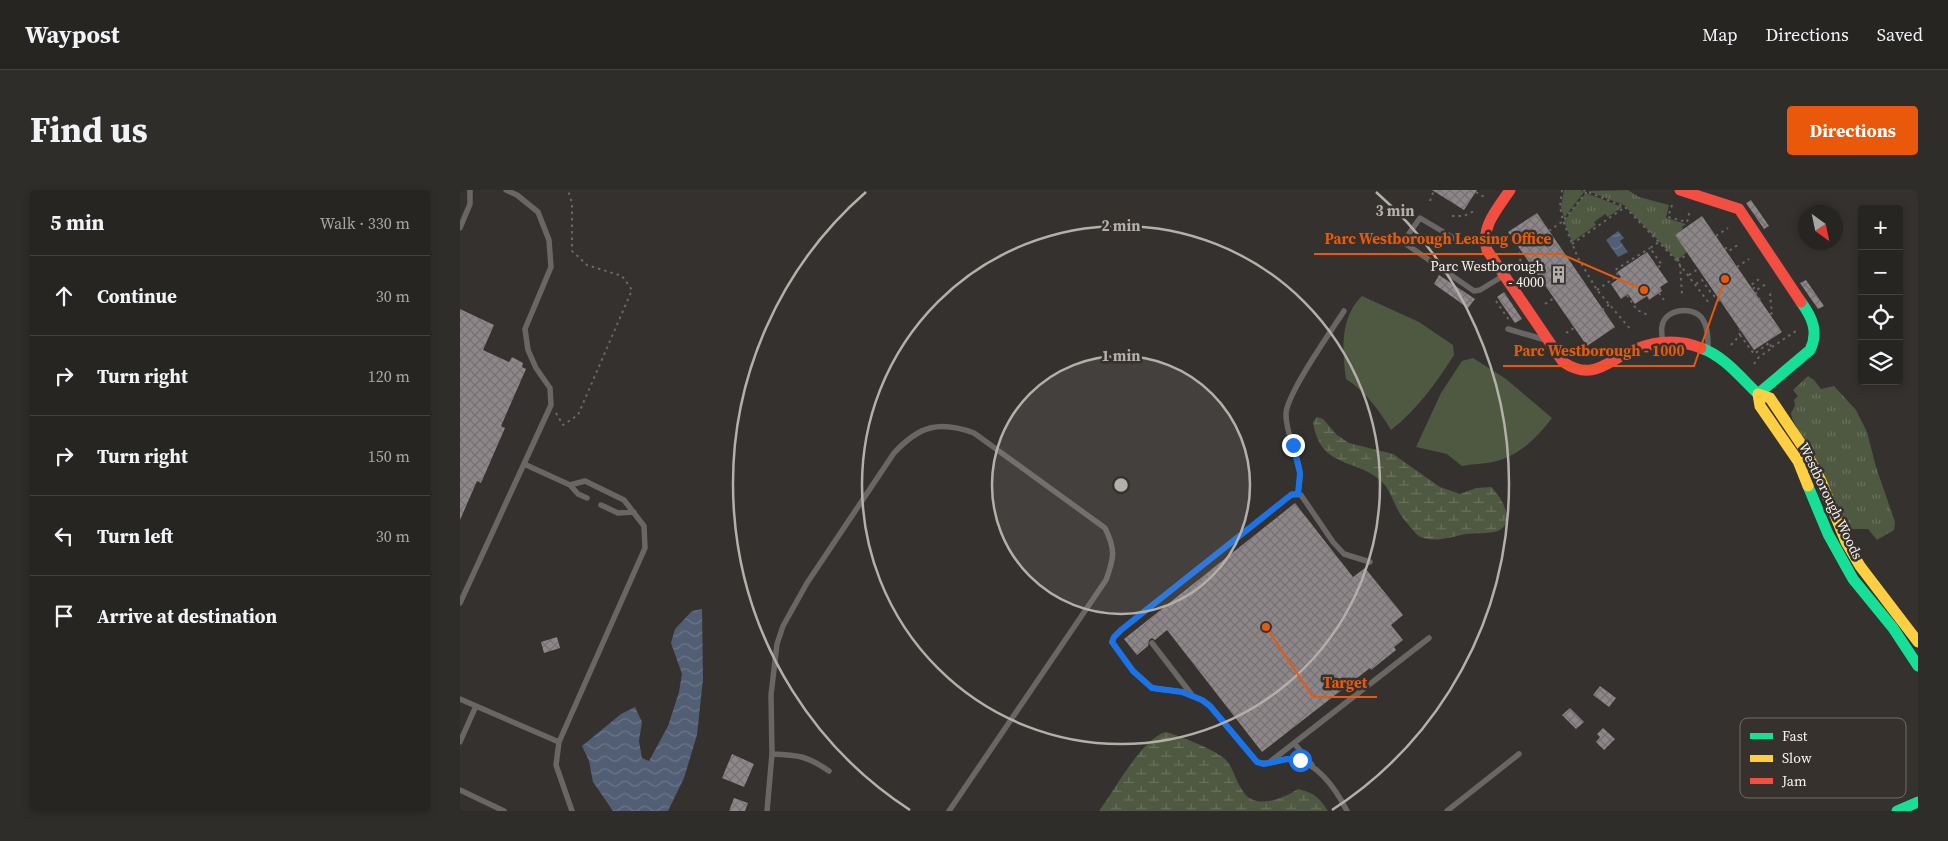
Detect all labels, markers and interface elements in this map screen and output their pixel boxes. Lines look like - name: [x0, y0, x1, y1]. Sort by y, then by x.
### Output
- text: Waypost: [25, 18, 120, 51]
- text: Map: [1702, 22, 1738, 47]
- text: Directions: [1766, 22, 1849, 47]
- text: Saved: [1877, 22, 1923, 47]
- text: Find us: [30, 106, 148, 154]
- button: Directions: [1787, 106, 1918, 155]
- text: 3 min: [1376, 200, 1414, 221]
- north arrow: [1798, 205, 1843, 250]
- map controls: [1858, 205, 1903, 385]
- button: +: [1858, 205, 1903, 250]
- text: 5 min: [50, 208, 105, 237]
- text: Walk · 330 m: [320, 212, 410, 234]
- text: 2 min: [1102, 215, 1140, 236]
- callout: Parc Westborough Leasing Office: [1314, 224, 1561, 254]
- text: Parc Westborough Leasing Office: [1325, 228, 1552, 249]
- button: −: [1858, 250, 1903, 295]
- place label: Parc Westborough - 4000: [1430, 256, 1544, 292]
- building icon: Parc Westborough - 4000: [1548, 264, 1568, 284]
- icon: ahead: [50, 282, 78, 310]
- text: Continue: [97, 283, 177, 309]
- text: 30 m: [376, 285, 410, 307]
- button: locate: [1858, 295, 1903, 340]
- callout: Parc Westborough - 1000: [1503, 336, 1694, 366]
- text: Parc Westborough - 1000: [1513, 340, 1685, 361]
- button: layers: [1858, 340, 1903, 385]
- text: 1 min: [1102, 345, 1140, 366]
- icon: right: [50, 362, 78, 390]
- text: Turn right: [97, 363, 188, 389]
- text: 120 m: [368, 365, 410, 387]
- route end: [1282, 434, 1305, 457]
- street label: Westborough Woods: [1794, 439, 1868, 563]
- icon: right: [50, 442, 78, 470]
- text: Turn right: [97, 443, 188, 469]
- text: 150 m: [368, 445, 410, 467]
- centre of rings: [1112, 476, 1130, 494]
- icon: left: [50, 522, 78, 550]
- text: Turn left: [97, 523, 173, 549]
- text: 30 m: [376, 525, 410, 547]
- icon: arrive: [50, 602, 78, 630]
- text: Arrive at destination: [97, 603, 277, 629]
- callout: Target: [1313, 667, 1377, 697]
- text: Target: [1323, 672, 1368, 693]
- legend: [1740, 718, 1906, 798]
- text: Fast: [1782, 726, 1808, 746]
- text: Slow: [1782, 748, 1812, 768]
- route start: [1289, 749, 1312, 772]
- text: Jam: [1781, 771, 1807, 791]

